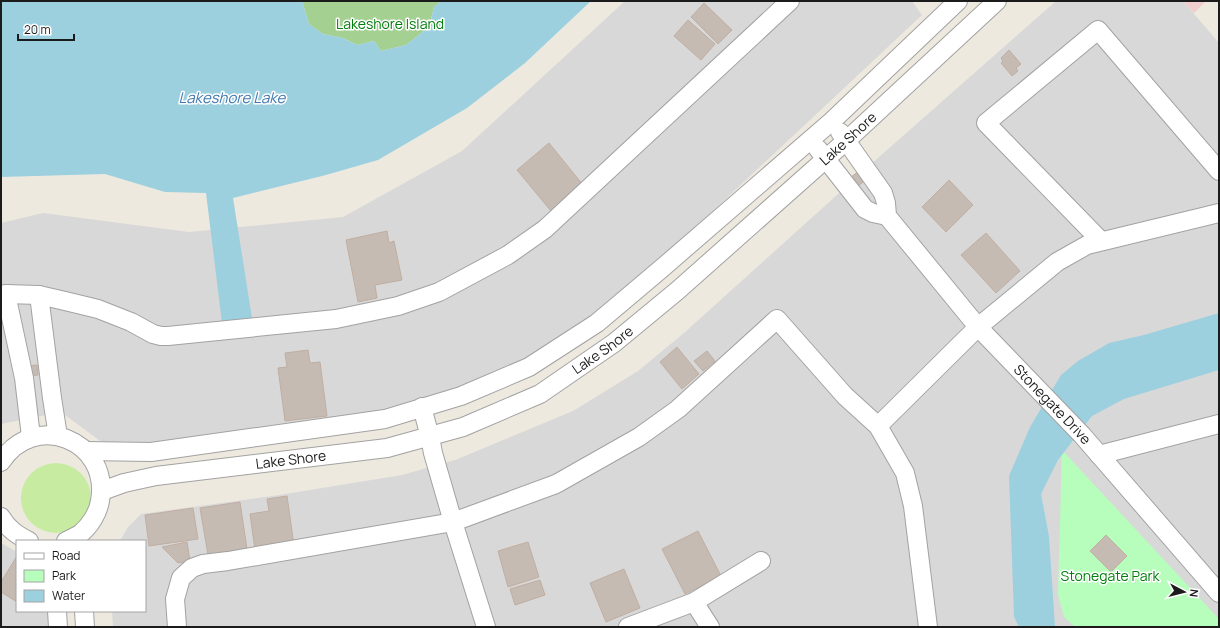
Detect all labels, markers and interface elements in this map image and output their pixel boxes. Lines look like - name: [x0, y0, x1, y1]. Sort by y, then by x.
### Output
- park label: Lakeshore Island: [336, 14, 444, 33]
- scale bar: [18, 16, 74, 42]
- text: 20 m: [24, 21, 51, 38]
- water label: Lakeshore Lake: [179, 87, 287, 108]
- street label: Lake Shore: [815, 107, 880, 169]
- street label: Lake Shore: [568, 321, 637, 378]
- street label: Stonegate Drive: [1010, 360, 1096, 448]
- street label: Lake Shore: [254, 445, 327, 473]
- legend: [16, 540, 146, 612]
- text: Road: [52, 547, 80, 564]
- park label: Stonegate Park: [1061, 566, 1161, 585]
- text: Park: [52, 567, 77, 584]
- north arrow: [1164, 572, 1204, 612]
- text: Water: [52, 587, 86, 604]
- text: N: [1186, 588, 1202, 598]

